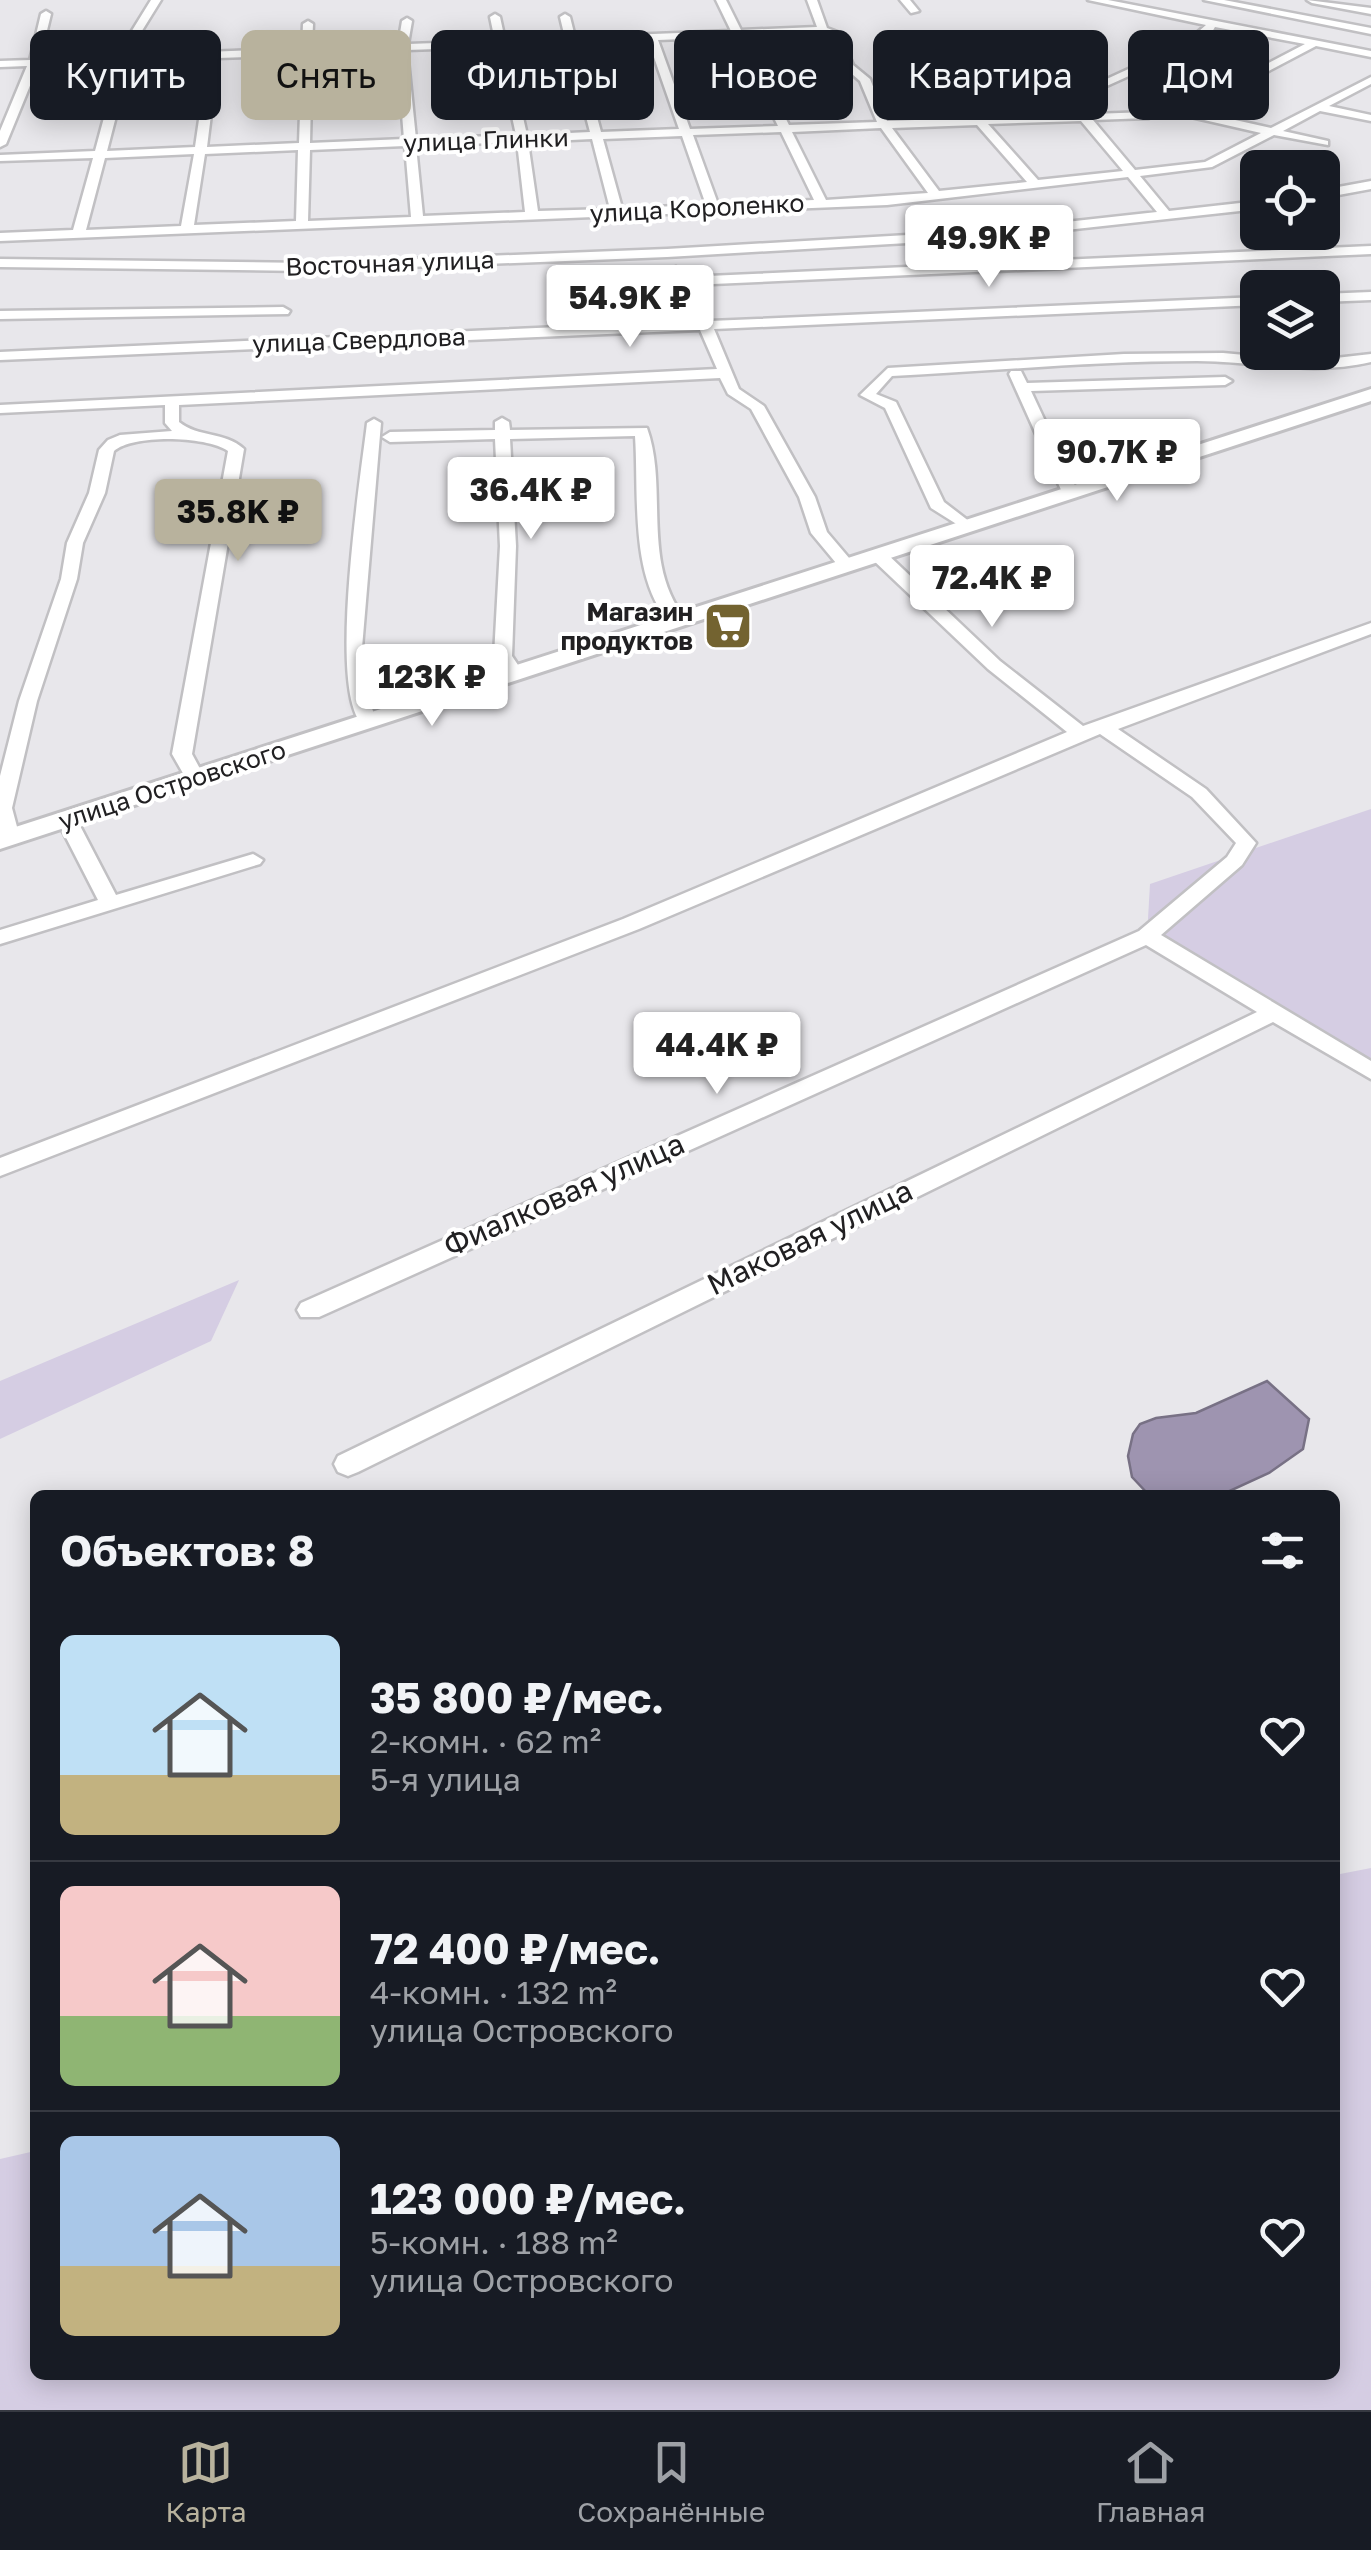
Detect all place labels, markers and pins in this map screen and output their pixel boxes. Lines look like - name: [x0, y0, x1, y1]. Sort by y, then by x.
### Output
- pin: 49.9K ₽: [897, 205, 1081, 290]
- pin: 54.9K ₽: [538, 265, 722, 350]
- pin: 90.7K ₽: [1025, 419, 1209, 504]
- pin: 36.4K ₽: [439, 457, 623, 542]
- pin: 35.8K ₽: [146, 479, 330, 564]
- pin: 72.4K ₽: [900, 545, 1084, 630]
- place label: Магазин продуктов: [561, 596, 693, 656]
- supermarket icon: Магазин продуктов: [702, 600, 754, 652]
- pin: 123K ₽: [351, 644, 513, 729]
- pin: 44.4K ₽: [625, 1012, 809, 1097]

